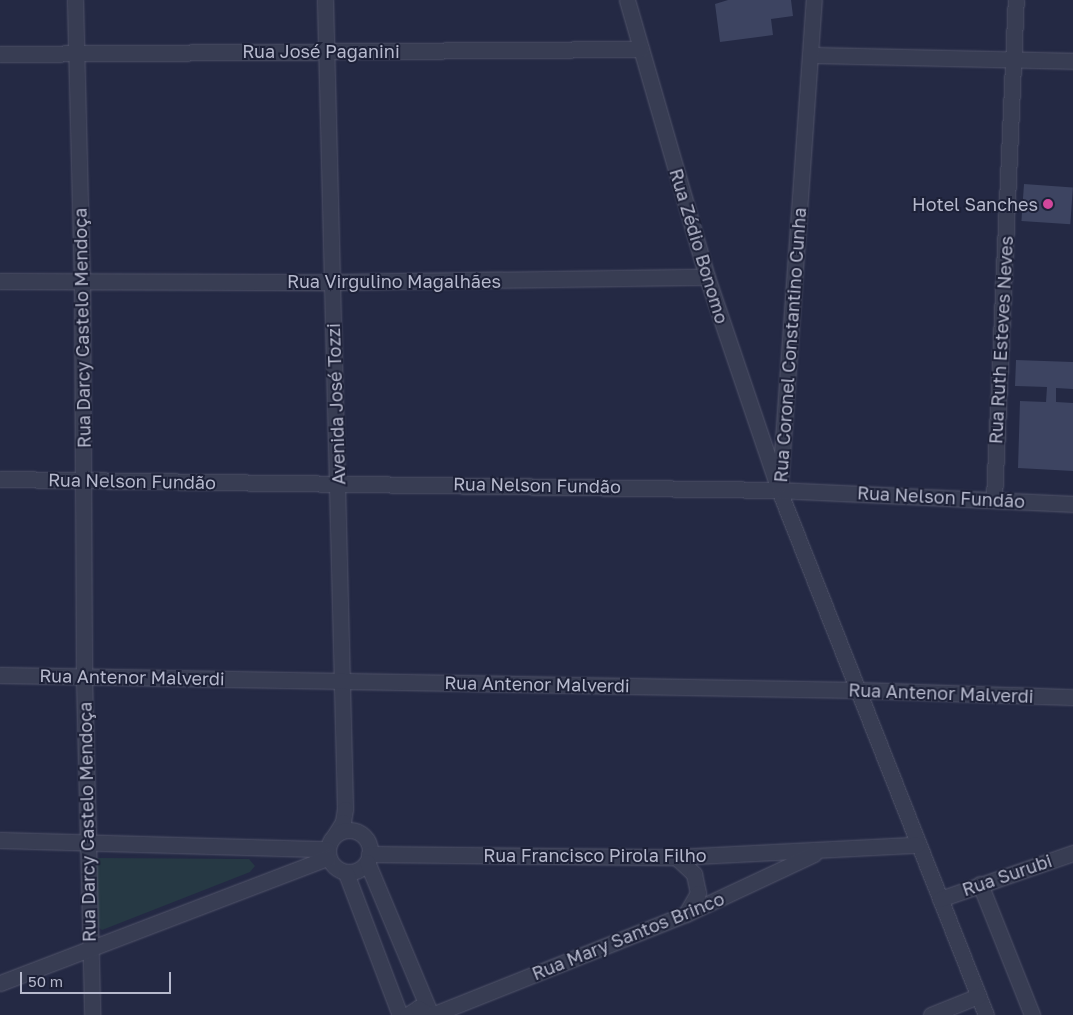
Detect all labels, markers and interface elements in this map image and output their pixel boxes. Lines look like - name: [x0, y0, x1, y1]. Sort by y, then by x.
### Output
- street label: Rua José Paganini: [242, 40, 400, 62]
- street label: Rua Zédio Bonomo: [665, 166, 733, 326]
- place label: Hotel Sanches: [912, 193, 1038, 215]
- marker: Hotel Sanches: [1042, 198, 1054, 210]
- street label: Rua Coronel Constantino Cunha: [770, 207, 810, 483]
- street label: Rua Darcy Castelo Mendoça: [69, 208, 95, 448]
- street label: Rua Ruth Esteves Neves: [985, 235, 1017, 445]
- street label: Rua Virgulino Magalhães: [287, 270, 501, 292]
- street label: Avenida José Tozzi: [322, 323, 350, 485]
- street label: Rua Nelson Fundão: [48, 469, 216, 493]
- street label: Rua Nelson Fundão: [453, 473, 621, 497]
- street label: Rua Nelson Fundão: [857, 482, 1025, 512]
- street label: Rua Antenor Malverdi: [39, 665, 225, 689]
- street label: Rua Antenor Malverdi: [444, 672, 630, 696]
- street label: Rua Antenor Malverdi: [848, 679, 1034, 707]
- street label: Rua Darcy Castelo Mendoça: [74, 702, 100, 942]
- street label: Rua Francisco Pirola Filho: [483, 844, 707, 866]
- street label: Rua Surubi: [959, 850, 1055, 900]
- street label: Rua Mary Santos Brinco: [529, 888, 727, 984]
- scale bar: [22, 962, 174, 994]
- text: 50 m: [28, 972, 63, 990]

